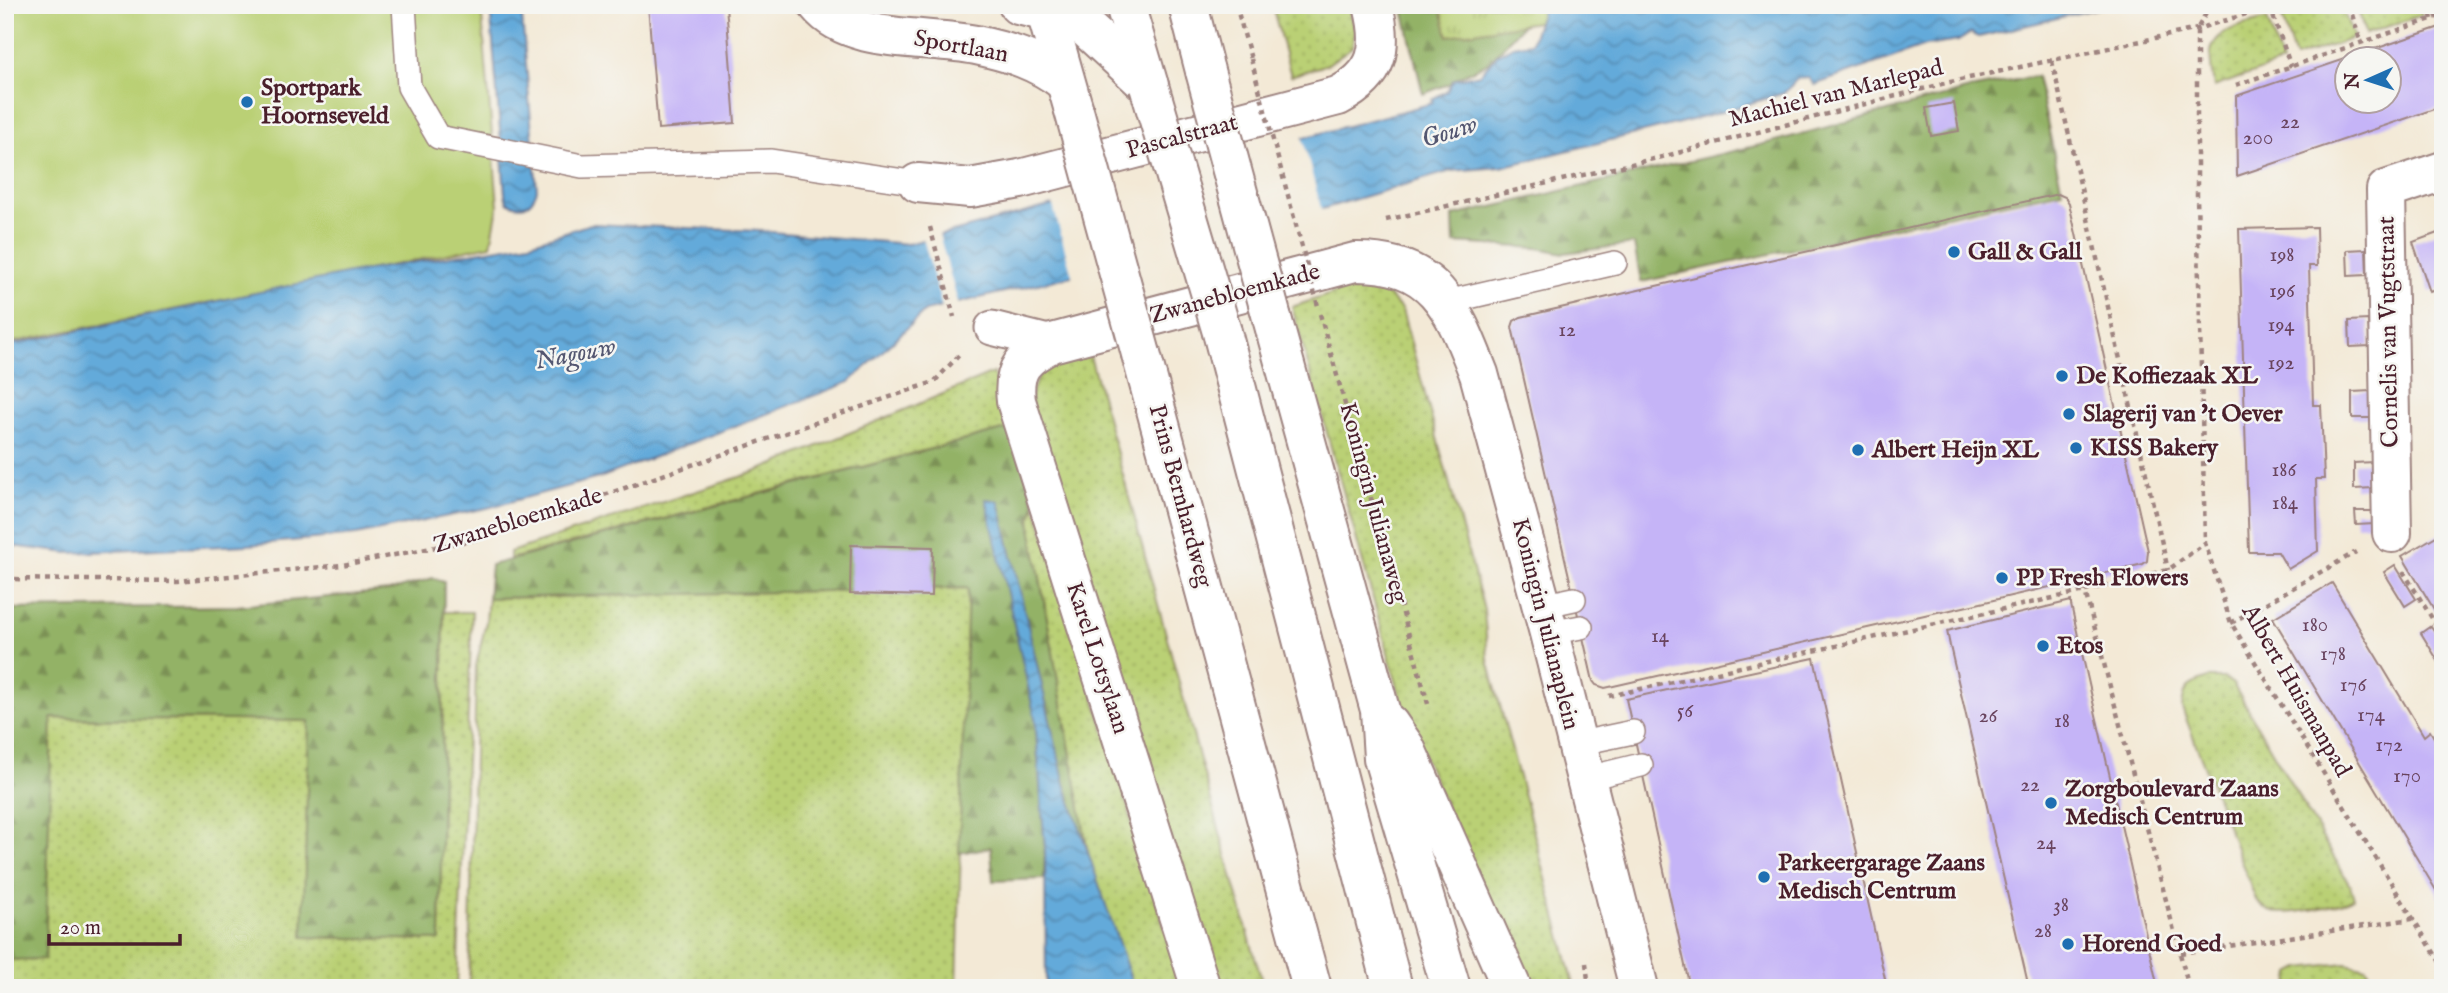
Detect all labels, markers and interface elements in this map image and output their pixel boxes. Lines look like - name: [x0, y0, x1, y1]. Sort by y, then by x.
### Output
- street label: Sportlaan: [911, 23, 1011, 71]
- north arrow: [2332, 46, 2402, 116]
- street label: Machiel van Marlepad: [1726, 52, 1946, 136]
- text: N: [2341, 71, 2365, 91]
- place label: Sportpark Hoornseveld: [261, 73, 390, 132]
- marker: Sportpark Hoornseveld: [239, 94, 255, 110]
- street label: Pascalstraat: [1123, 107, 1241, 167]
- water label: Gouw: [1417, 108, 1481, 156]
- house number: 22: [2280, 109, 2300, 136]
- house number: 200: [2243, 125, 2273, 152]
- street label: Cornelis van Vugtstraat: [2371, 216, 2407, 448]
- place label: Gall & Gall: [1968, 237, 2082, 268]
- house number: 198: [2269, 242, 2295, 269]
- marker: Gall & Gall: [1946, 244, 1962, 260]
- street label: Zwanebloemkade: [1146, 256, 1324, 332]
- house number: 196: [2269, 278, 2296, 305]
- house number: 194: [2267, 312, 2295, 339]
- house number: 12: [1558, 317, 1576, 344]
- water label: Nagouw: [532, 330, 619, 379]
- house number: 192: [2268, 350, 2295, 377]
- place label: De Koffiezaak XL: [2076, 361, 2259, 392]
- marker: De Koffiezaak XL: [2054, 368, 2070, 384]
- street label: Koningin Julianaweg: [1331, 399, 1415, 608]
- place label: Slagerij van 't Oever: [2083, 399, 2283, 430]
- street label: Prins Bernhardweg: [1141, 401, 1220, 592]
- marker: Slagerij van 't Oever: [2061, 406, 2077, 422]
- place label: KISS Bakery: [2090, 433, 2219, 464]
- place label: Albert Heijn XL: [1871, 435, 2040, 466]
- marker: KISS Bakery: [2068, 440, 2084, 456]
- marker: Albert Heijn XL: [1850, 442, 1866, 458]
- house number: 186: [2272, 457, 2298, 484]
- street label: Zwanebloemkade: [430, 481, 606, 561]
- house number: 184: [2272, 490, 2299, 517]
- street label: Koningin Julianaplein: [1504, 515, 1586, 733]
- place label: PP Fresh Flowers: [2016, 563, 2189, 594]
- marker: PP Fresh Flowers: [1994, 570, 2010, 586]
- street label: Karel Lotsylaan: [1058, 578, 1136, 738]
- street label: Albert Huismanpad: [2233, 598, 2358, 783]
- house number: 180: [2302, 612, 2328, 639]
- house number: 14: [1651, 623, 1670, 650]
- place label: Etos: [2057, 631, 2104, 662]
- marker: Etos: [2035, 638, 2051, 654]
- house number: 178: [2320, 641, 2346, 668]
- house number: 176: [2340, 672, 2367, 699]
- house number: 56: [1677, 698, 1694, 725]
- house number: 174: [2357, 702, 2386, 729]
- house number: 26: [1979, 703, 1998, 730]
- house number: 18: [2054, 708, 2070, 735]
- house number: 172: [2375, 732, 2403, 759]
- house number: 170: [2393, 763, 2421, 790]
- house number: 22: [2020, 772, 2040, 799]
- place label: Zorgboulevard Zaans Medisch Centrum: [2065, 774, 2279, 833]
- marker: Zorgboulevard Zaans Medisch Centrum: [2043, 795, 2059, 811]
- house number: 24: [2036, 830, 2057, 857]
- place label: Parkeergarage Zaans Medisch Centrum: [1778, 848, 1986, 907]
- marker: Parkeergarage Zaans Medisch Centrum: [1756, 869, 1772, 885]
- house number: 38: [2053, 892, 2069, 919]
- scale bar: [49, 902, 180, 946]
- text: 20 m: [60, 915, 101, 942]
- house number: 28: [2034, 918, 2052, 945]
- place label: Horend Goed: [2082, 929, 2223, 960]
- marker: Horend Goed: [2060, 936, 2076, 952]

